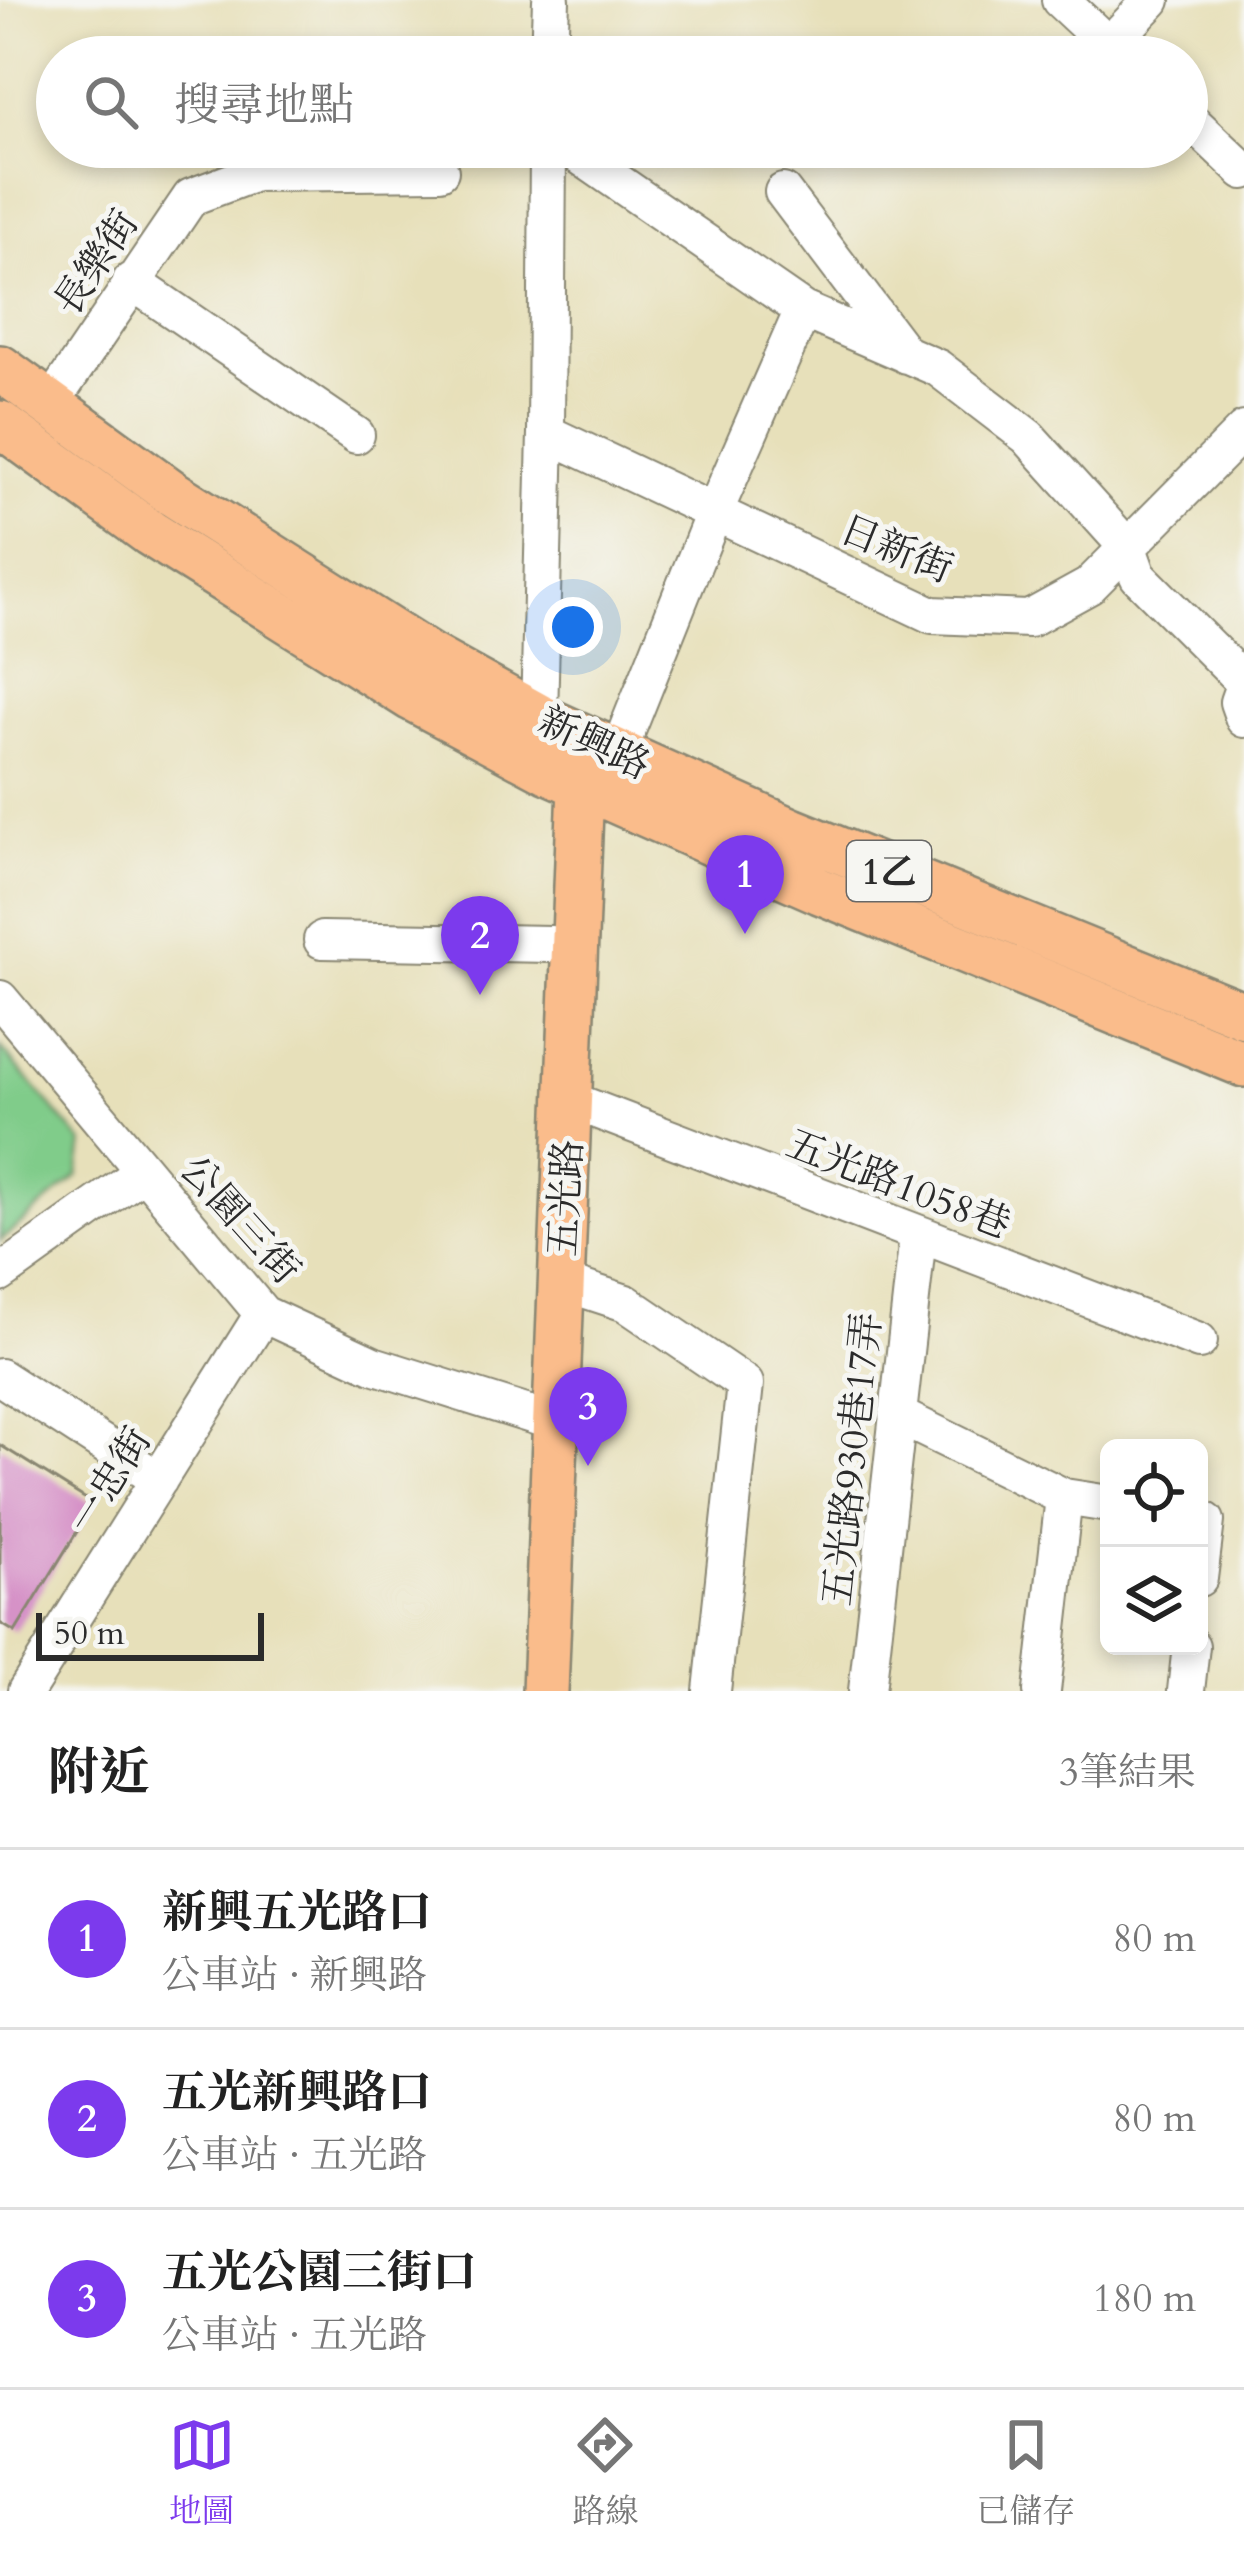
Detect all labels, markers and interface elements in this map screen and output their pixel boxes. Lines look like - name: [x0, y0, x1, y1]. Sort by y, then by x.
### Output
- search box: [36, 36, 1208, 168]
- icon: search: [78, 69, 144, 135]
- text: 搜尋地點: [174, 75, 354, 136]
- street label: 長樂街: [42, 200, 151, 326]
- street label: 日新街: [832, 503, 961, 596]
- your location: [543, 597, 603, 657]
- street label: 新興路: [530, 695, 659, 792]
- pin: 1: [706, 835, 784, 934]
- road number: 1乙: [847, 841, 931, 901]
- pin: 2: [441, 896, 519, 995]
- street label: 五光路1058巷: [779, 1117, 1018, 1251]
- street label: 五光路: [536, 1138, 595, 1258]
- street label: 公園三街: [168, 1144, 312, 1296]
- street label: 五光路930巷17弄: [811, 1310, 894, 1609]
- pin: 3: [549, 1367, 627, 1466]
- street label: 一忠街: [57, 1417, 164, 1544]
- map controls: [1100, 1439, 1208, 1655]
- button: locate: [1100, 1439, 1208, 1547]
- button: layers: [1100, 1547, 1208, 1655]
- scale bar: [36, 1607, 264, 1660]
- text: 50 m: [54, 1611, 125, 1656]
- text: 附近: [48, 1738, 150, 1808]
- text: 3筆結果: [1059, 1746, 1196, 1799]
- text: 新興五光路口: [162, 1882, 432, 1943]
- text: 1: [77, 1912, 97, 1965]
- text: 80 m: [1113, 1912, 1196, 1965]
- text: 公車站 · 新興路: [162, 1949, 427, 2002]
- text: 五光新興路口: [162, 2062, 432, 2123]
- text: 2: [77, 2092, 97, 2145]
- text: 80 m: [1113, 2092, 1196, 2145]
- text: 公車站 · 五光路: [162, 2129, 427, 2182]
- text: 五光公園三街口: [162, 2242, 477, 2303]
- text: 3: [77, 2272, 97, 2325]
- text: 180 m: [1093, 2272, 1196, 2325]
- text: 公車站 · 五光路: [162, 2309, 427, 2362]
- tab: 地圖: [169, 2412, 235, 2534]
- tab: 路線: [572, 2412, 638, 2534]
- tab: 已儲存: [976, 2412, 1075, 2534]

